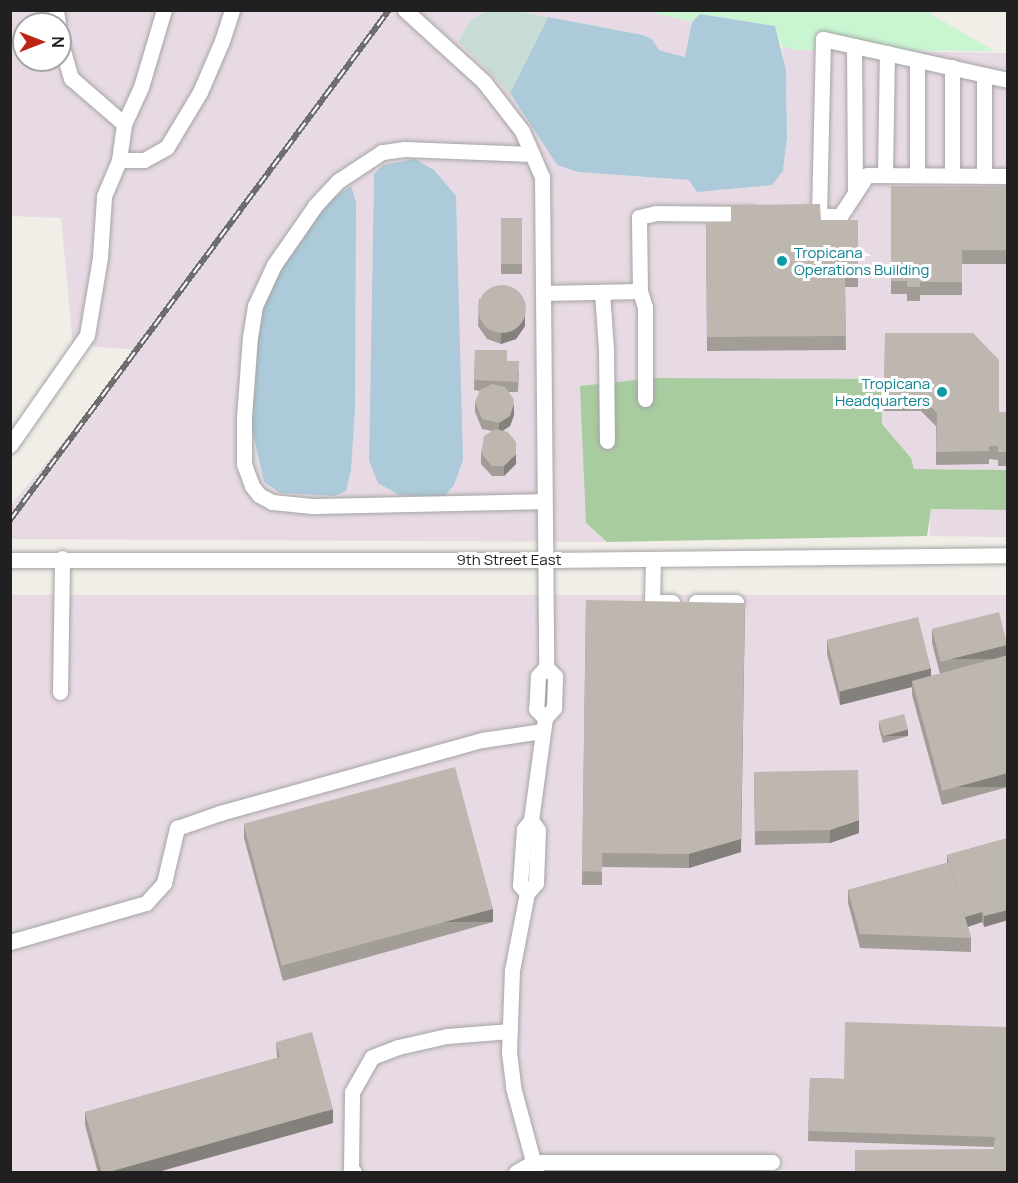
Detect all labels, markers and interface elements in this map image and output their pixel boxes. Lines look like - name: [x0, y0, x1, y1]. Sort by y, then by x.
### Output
- north arrow: [12, 12, 72, 72]
- text: N: [47, 36, 69, 48]
- place label: Tropicana Operations Building: [794, 243, 929, 278]
- marker: Tropicana Operations Building: [775, 254, 789, 268]
- place label: Tropicana Headquarters: [835, 374, 930, 409]
- marker: Tropicana Headquarters: [935, 385, 949, 399]
- street label: 9th Street East: [456, 551, 562, 569]

